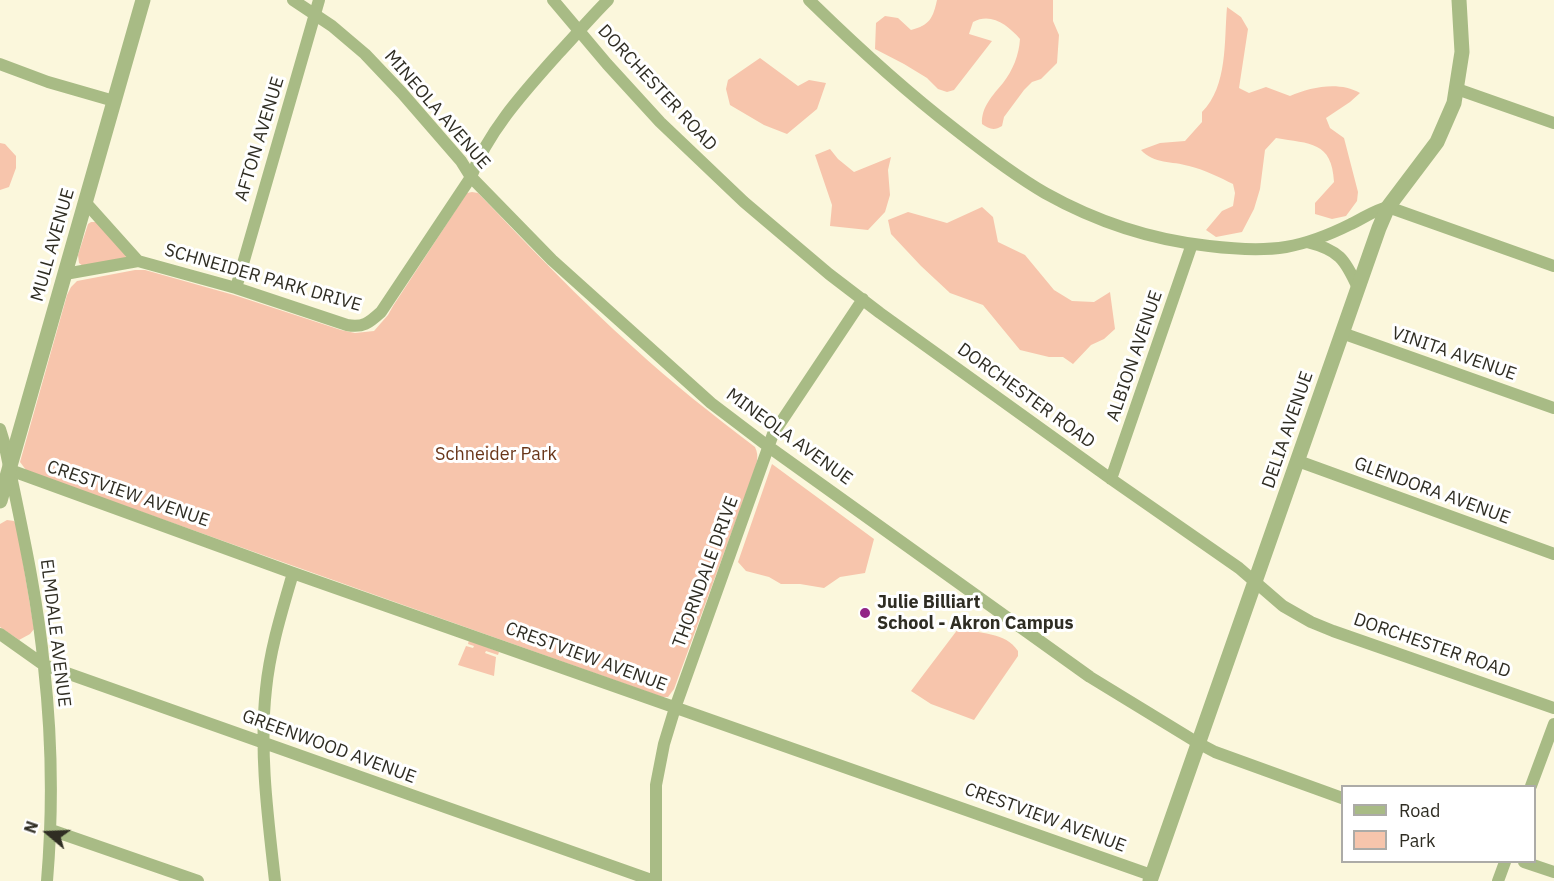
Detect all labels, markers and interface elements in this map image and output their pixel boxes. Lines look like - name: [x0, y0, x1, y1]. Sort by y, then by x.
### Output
- street label: DORCHESTER ROAD: [593, 20, 721, 156]
- street label: MINEOLA AVENUE: [379, 46, 495, 174]
- street label: AFTON AVENUE: [231, 74, 289, 204]
- street label: MULL AVENUE: [27, 186, 79, 304]
- street label: SCHNEIDER PARK DRIVE: [162, 239, 364, 317]
- street label: ALBION AVENUE: [1103, 288, 1167, 424]
- street label: VINITA AVENUE: [1389, 323, 1519, 385]
- street label: DORCHESTER ROAD: [953, 339, 1099, 453]
- street label: DELIA AVENUE: [1258, 369, 1318, 491]
- street label: MINEOLA AVENUE: [722, 384, 856, 490]
- park label: Schneider Park: [435, 444, 557, 466]
- street label: GLENDORA AVENUE: [1351, 453, 1513, 529]
- street label: CRESTVIEW AVENUE: [44, 456, 212, 532]
- street label: THORNDALE DRIVE: [669, 493, 743, 651]
- street label: ELMDALE AVENUE: [35, 558, 75, 708]
- place label: Julie Billiart School - Akron Campus: [877, 592, 1074, 634]
- marker: Julie Billiart School - Akron Campus: [858, 606, 872, 620]
- street label: DORCHESTER ROAD: [1351, 609, 1513, 683]
- street label: CRESTVIEW AVENUE: [502, 618, 670, 696]
- street label: GREENWOOD AVENUE: [239, 706, 419, 788]
- street label: CRESTVIEW AVENUE: [961, 779, 1129, 857]
- legend: [1341, 785, 1536, 863]
- text: Road: [1399, 799, 1440, 822]
- north arrow: [18, 803, 78, 863]
- text: N: [20, 818, 42, 836]
- text: Park: [1399, 829, 1435, 852]

